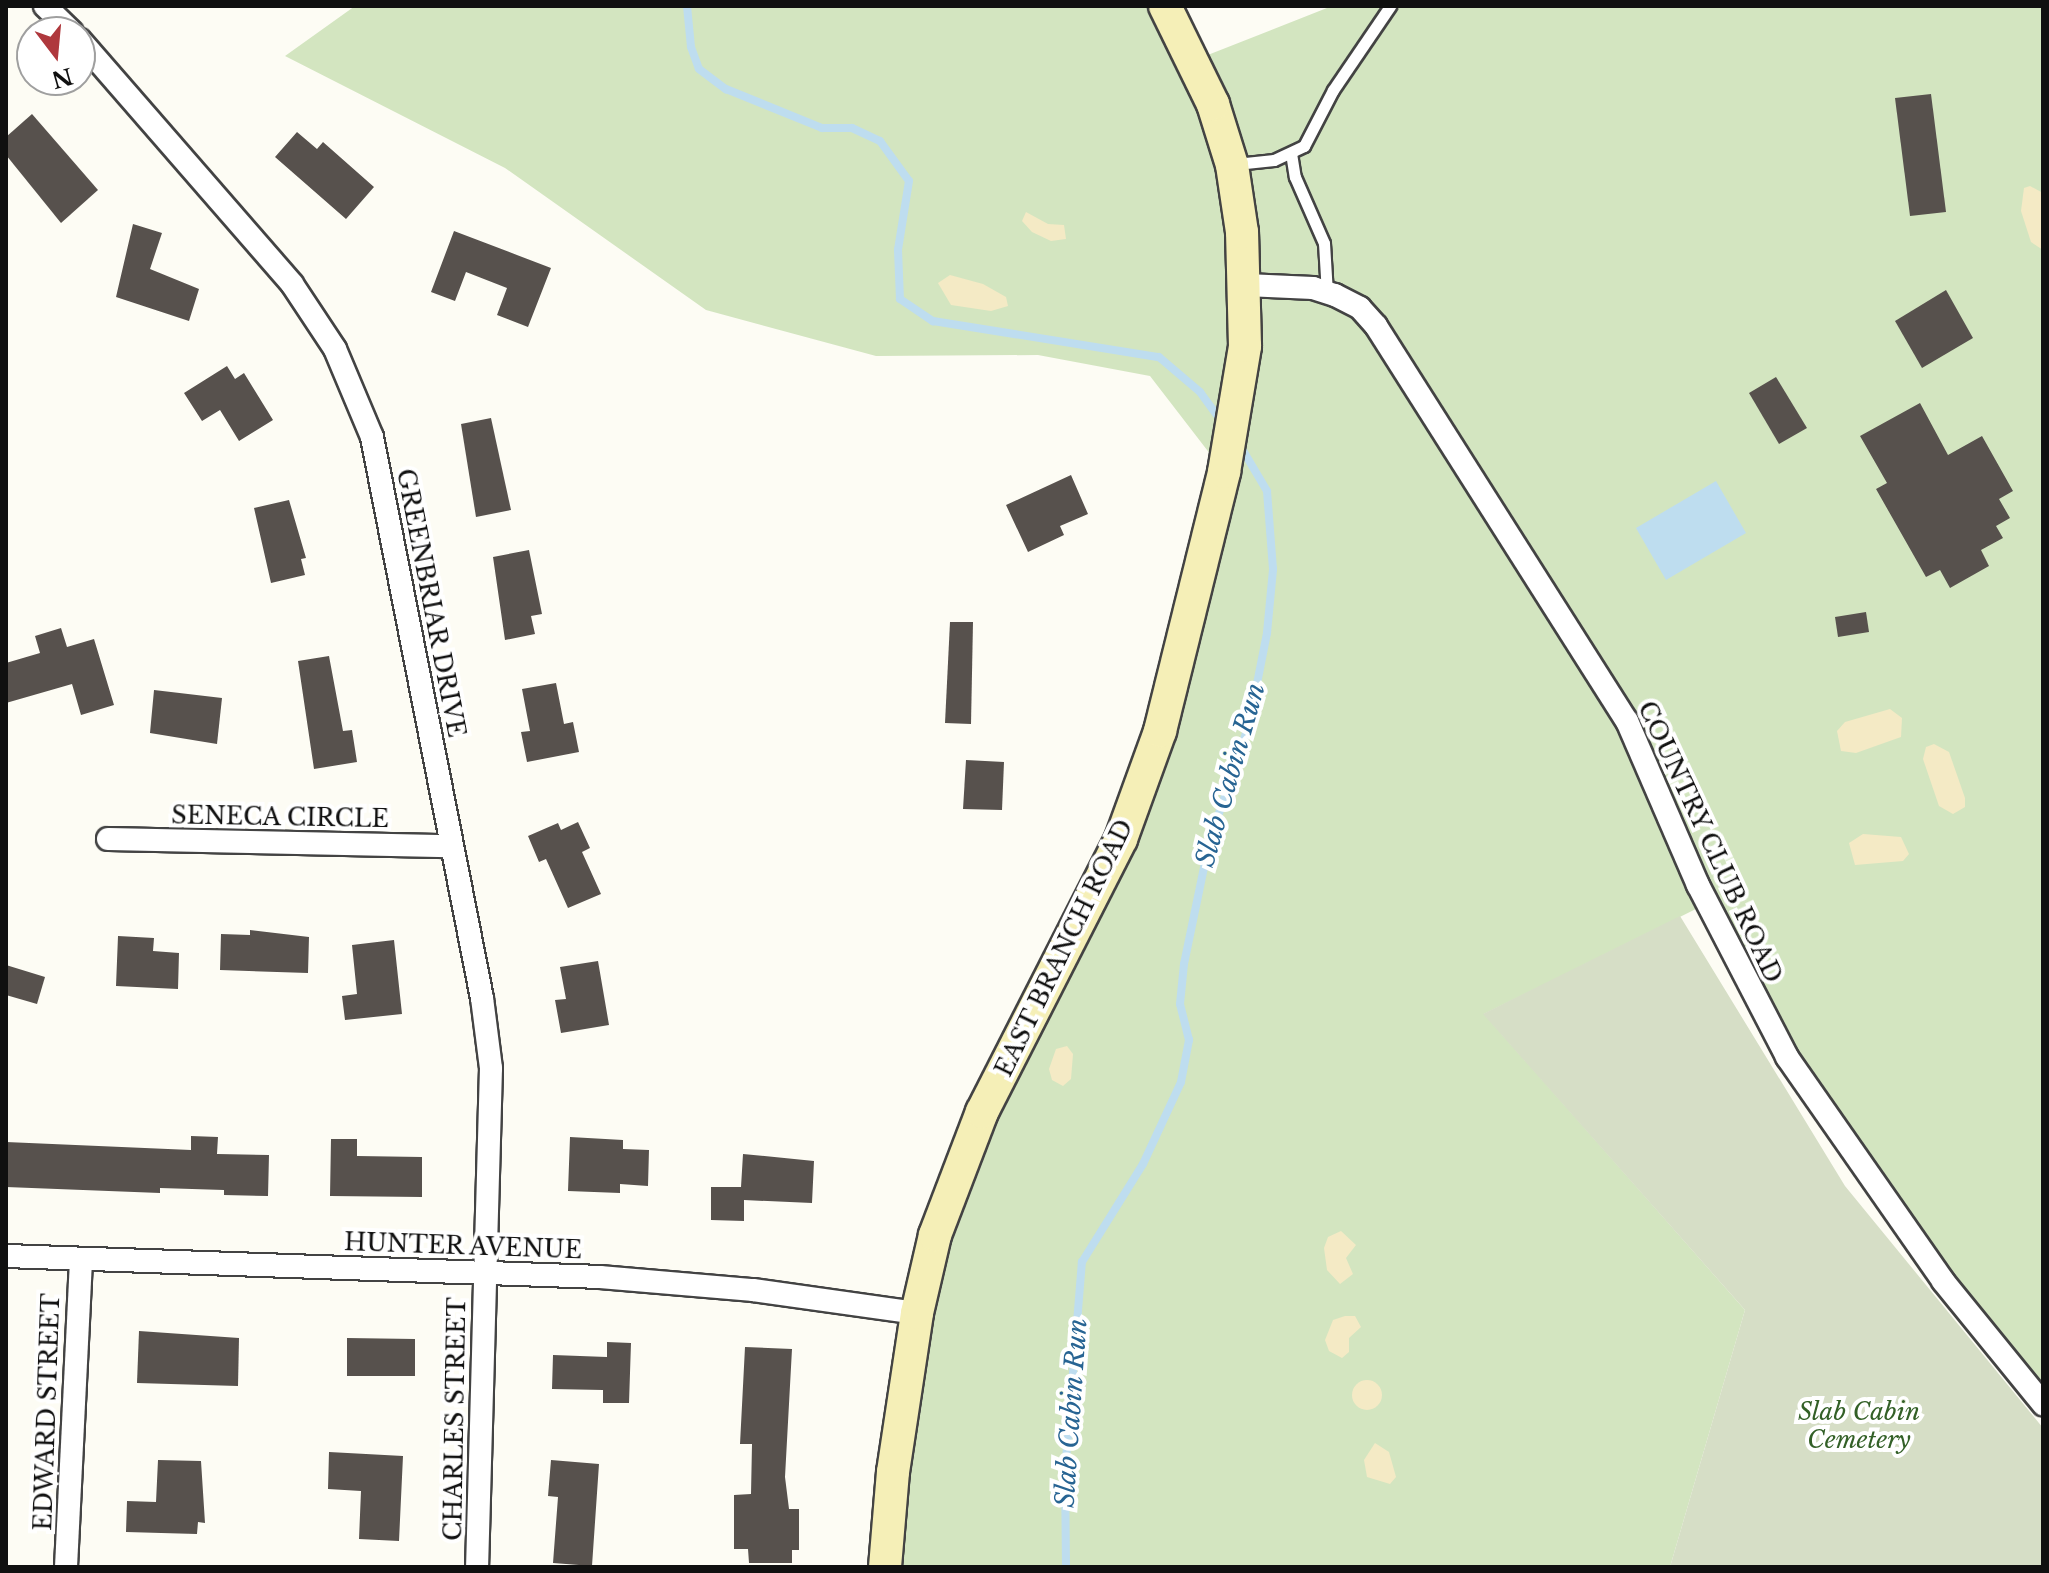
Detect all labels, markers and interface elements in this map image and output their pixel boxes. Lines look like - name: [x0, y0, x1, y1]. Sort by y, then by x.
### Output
- north arrow: [16, 16, 96, 96]
- text: N: [49, 62, 76, 93]
- street label: GREENBRIAR DRIVE: [391, 466, 471, 740]
- water label: Slab Cabin Run: [1190, 679, 1272, 871]
- street label: COUNTRY CLUB ROAD: [1632, 696, 1788, 988]
- street label: SENECA CIRCLE: [170, 801, 390, 833]
- street label: EAST BRANCH ROAD: [989, 815, 1139, 1081]
- street label: HUNTER AVENUE: [343, 1227, 583, 1265]
- street label: EDWARD STREET: [28, 1293, 66, 1531]
- street label: CHARLES STREET: [438, 1297, 472, 1541]
- water label: Slab Cabin Run: [1050, 1317, 1094, 1509]
- park label: Slab Cabin Cemetery: [1798, 1398, 1920, 1454]

